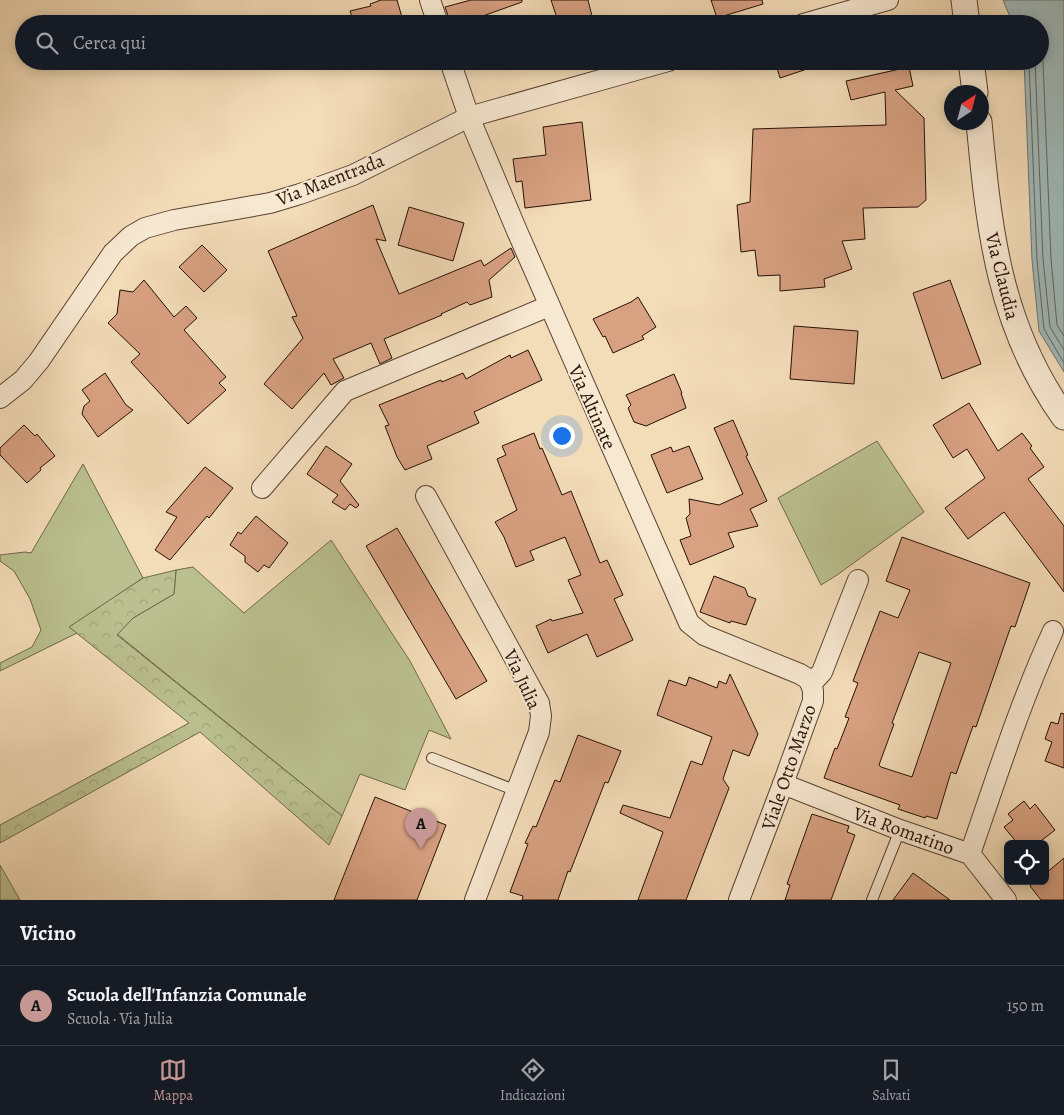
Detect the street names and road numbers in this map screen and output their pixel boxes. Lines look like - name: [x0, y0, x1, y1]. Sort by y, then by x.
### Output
- street label: Via Maentrada: [272, 147, 388, 213]
- street label: Via Claudia: [978, 229, 1025, 323]
- street label: Via Altinate: [562, 360, 622, 454]
- street label: Via Julia: [496, 644, 547, 714]
- street label: Viale Otto Marzo: [755, 701, 823, 834]
- street label: Via Romatino: [849, 800, 958, 861]

